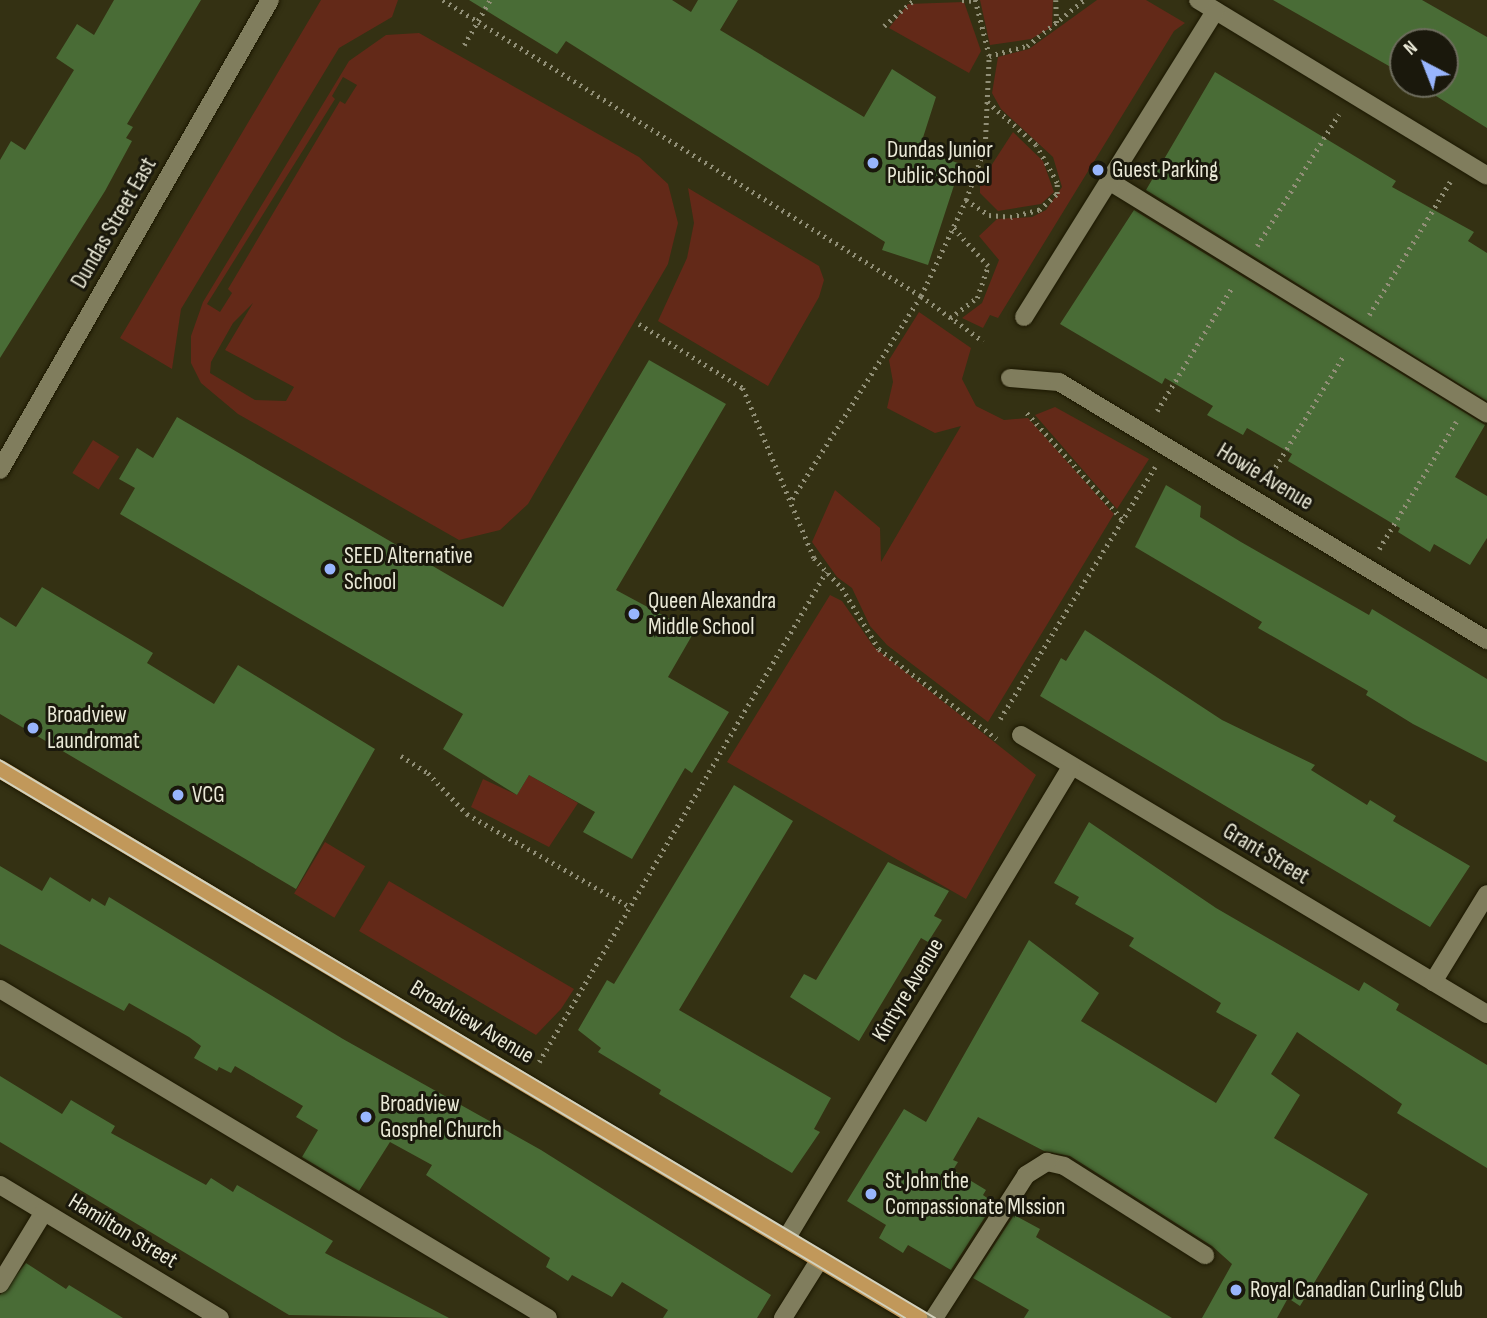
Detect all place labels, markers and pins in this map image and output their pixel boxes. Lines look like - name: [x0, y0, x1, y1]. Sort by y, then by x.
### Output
- place label: Dundas Junior Public School: [887, 136, 993, 190]
- marker: Dundas Junior Public School: [865, 155, 881, 171]
- place label: Guest Parking: [1112, 156, 1218, 184]
- marker: Guest Parking: [1090, 162, 1106, 178]
- place label: SEED Alternative School: [344, 542, 473, 596]
- marker: SEED Alternative School: [322, 561, 338, 577]
- place label: Queen Alexandra Middle School: [648, 587, 776, 641]
- marker: Queen Alexandra Middle School: [626, 606, 642, 622]
- place label: Broadview Laundromat: [47, 701, 140, 755]
- marker: Broadview Laundromat: [25, 720, 41, 736]
- place label: VCG: [192, 781, 225, 809]
- marker: VCG: [170, 787, 186, 803]
- place label: Broadview Gosphel Church: [380, 1090, 502, 1144]
- marker: Broadview Gosphel Church: [358, 1109, 374, 1125]
- place label: St John the Compassionate MIssion: [885, 1167, 1065, 1221]
- marker: St John the Compassionate MIssion: [863, 1186, 879, 1202]
- place label: Royal Canadian Curling Club: [1250, 1276, 1463, 1304]
- marker: Royal Canadian Curling Club: [1228, 1282, 1244, 1298]

